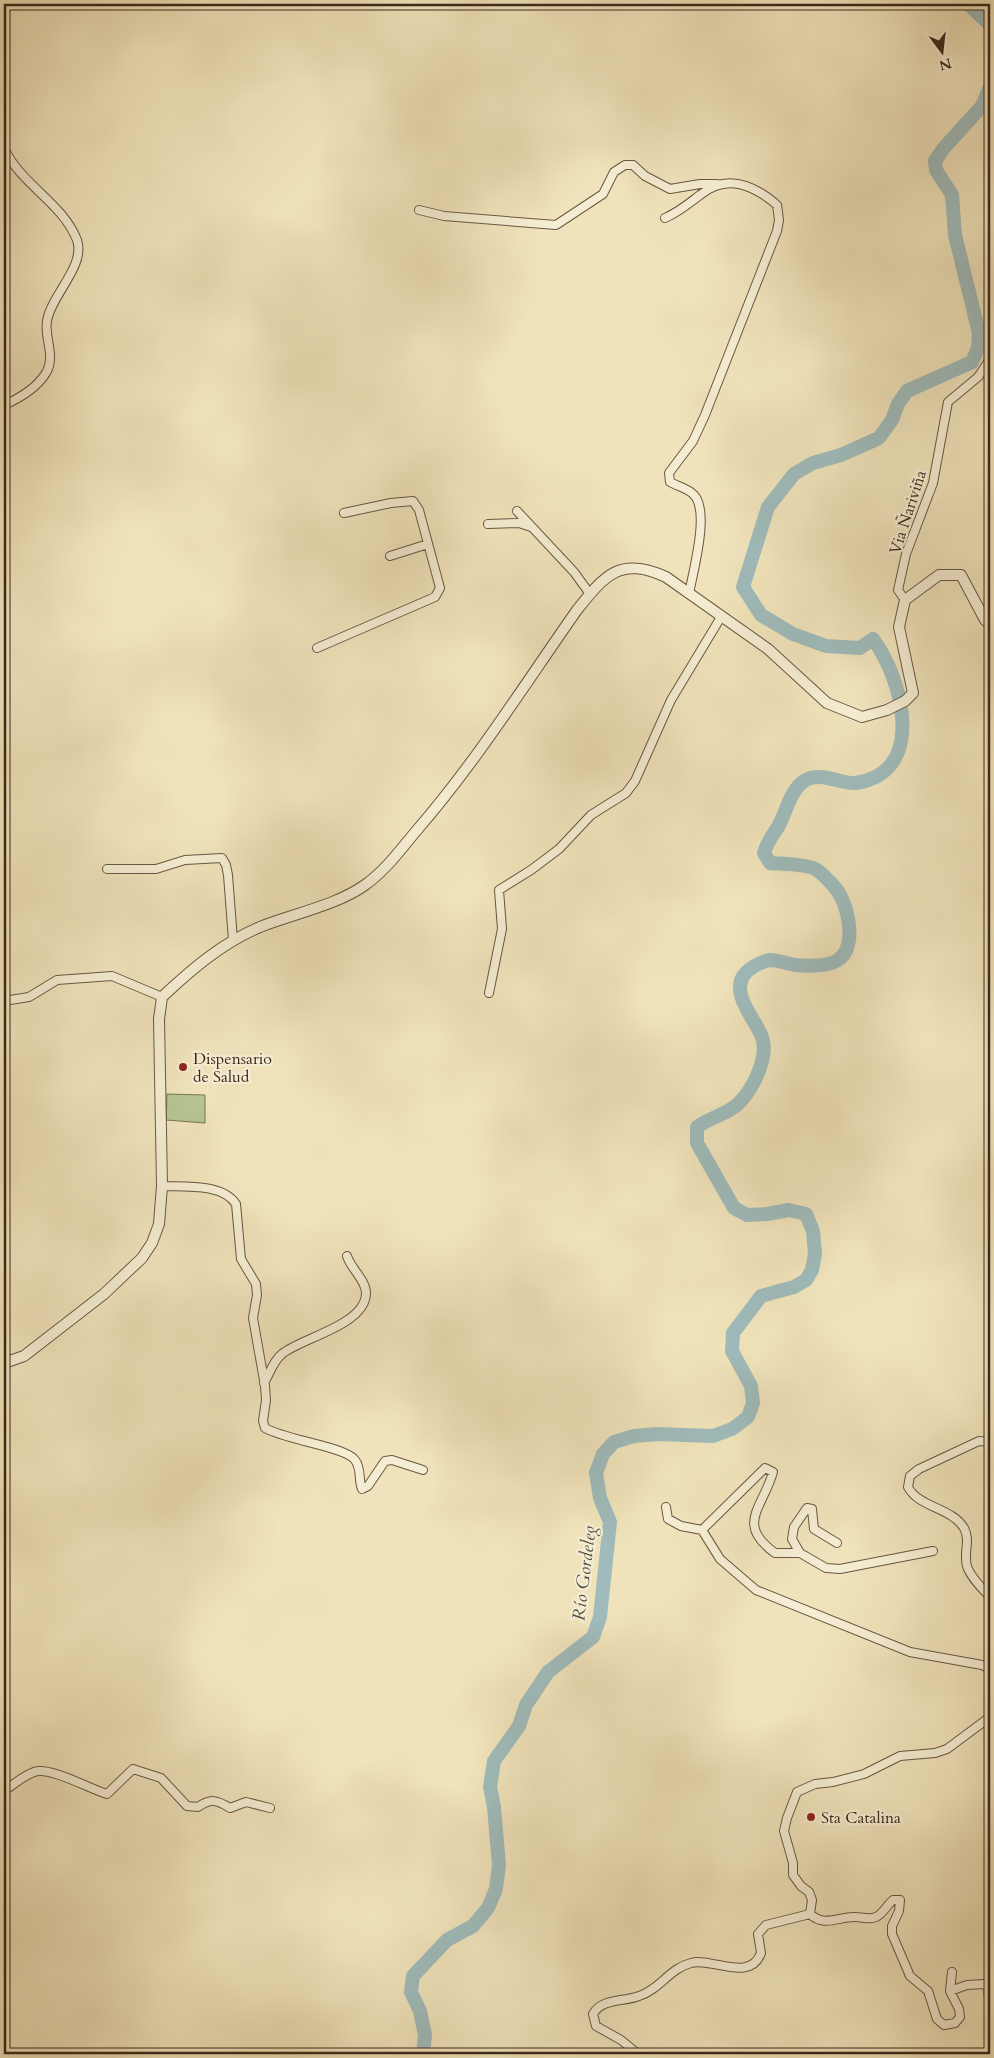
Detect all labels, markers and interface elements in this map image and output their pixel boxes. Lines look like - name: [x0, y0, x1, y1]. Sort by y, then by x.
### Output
- north arrow: [916, 28, 966, 78]
- text: N: [937, 53, 954, 75]
- street label: Via Ñariviña: [884, 467, 932, 557]
- place label: Dispensario de Salud: [193, 1048, 272, 1088]
- marker: Dispensario de Salud: [177, 1061, 189, 1073]
- water label: Río Gordeleg: [566, 1524, 603, 1622]
- place label: Sta Catalina: [821, 1807, 901, 1829]
- marker: Sta Catalina: [805, 1811, 817, 1823]

